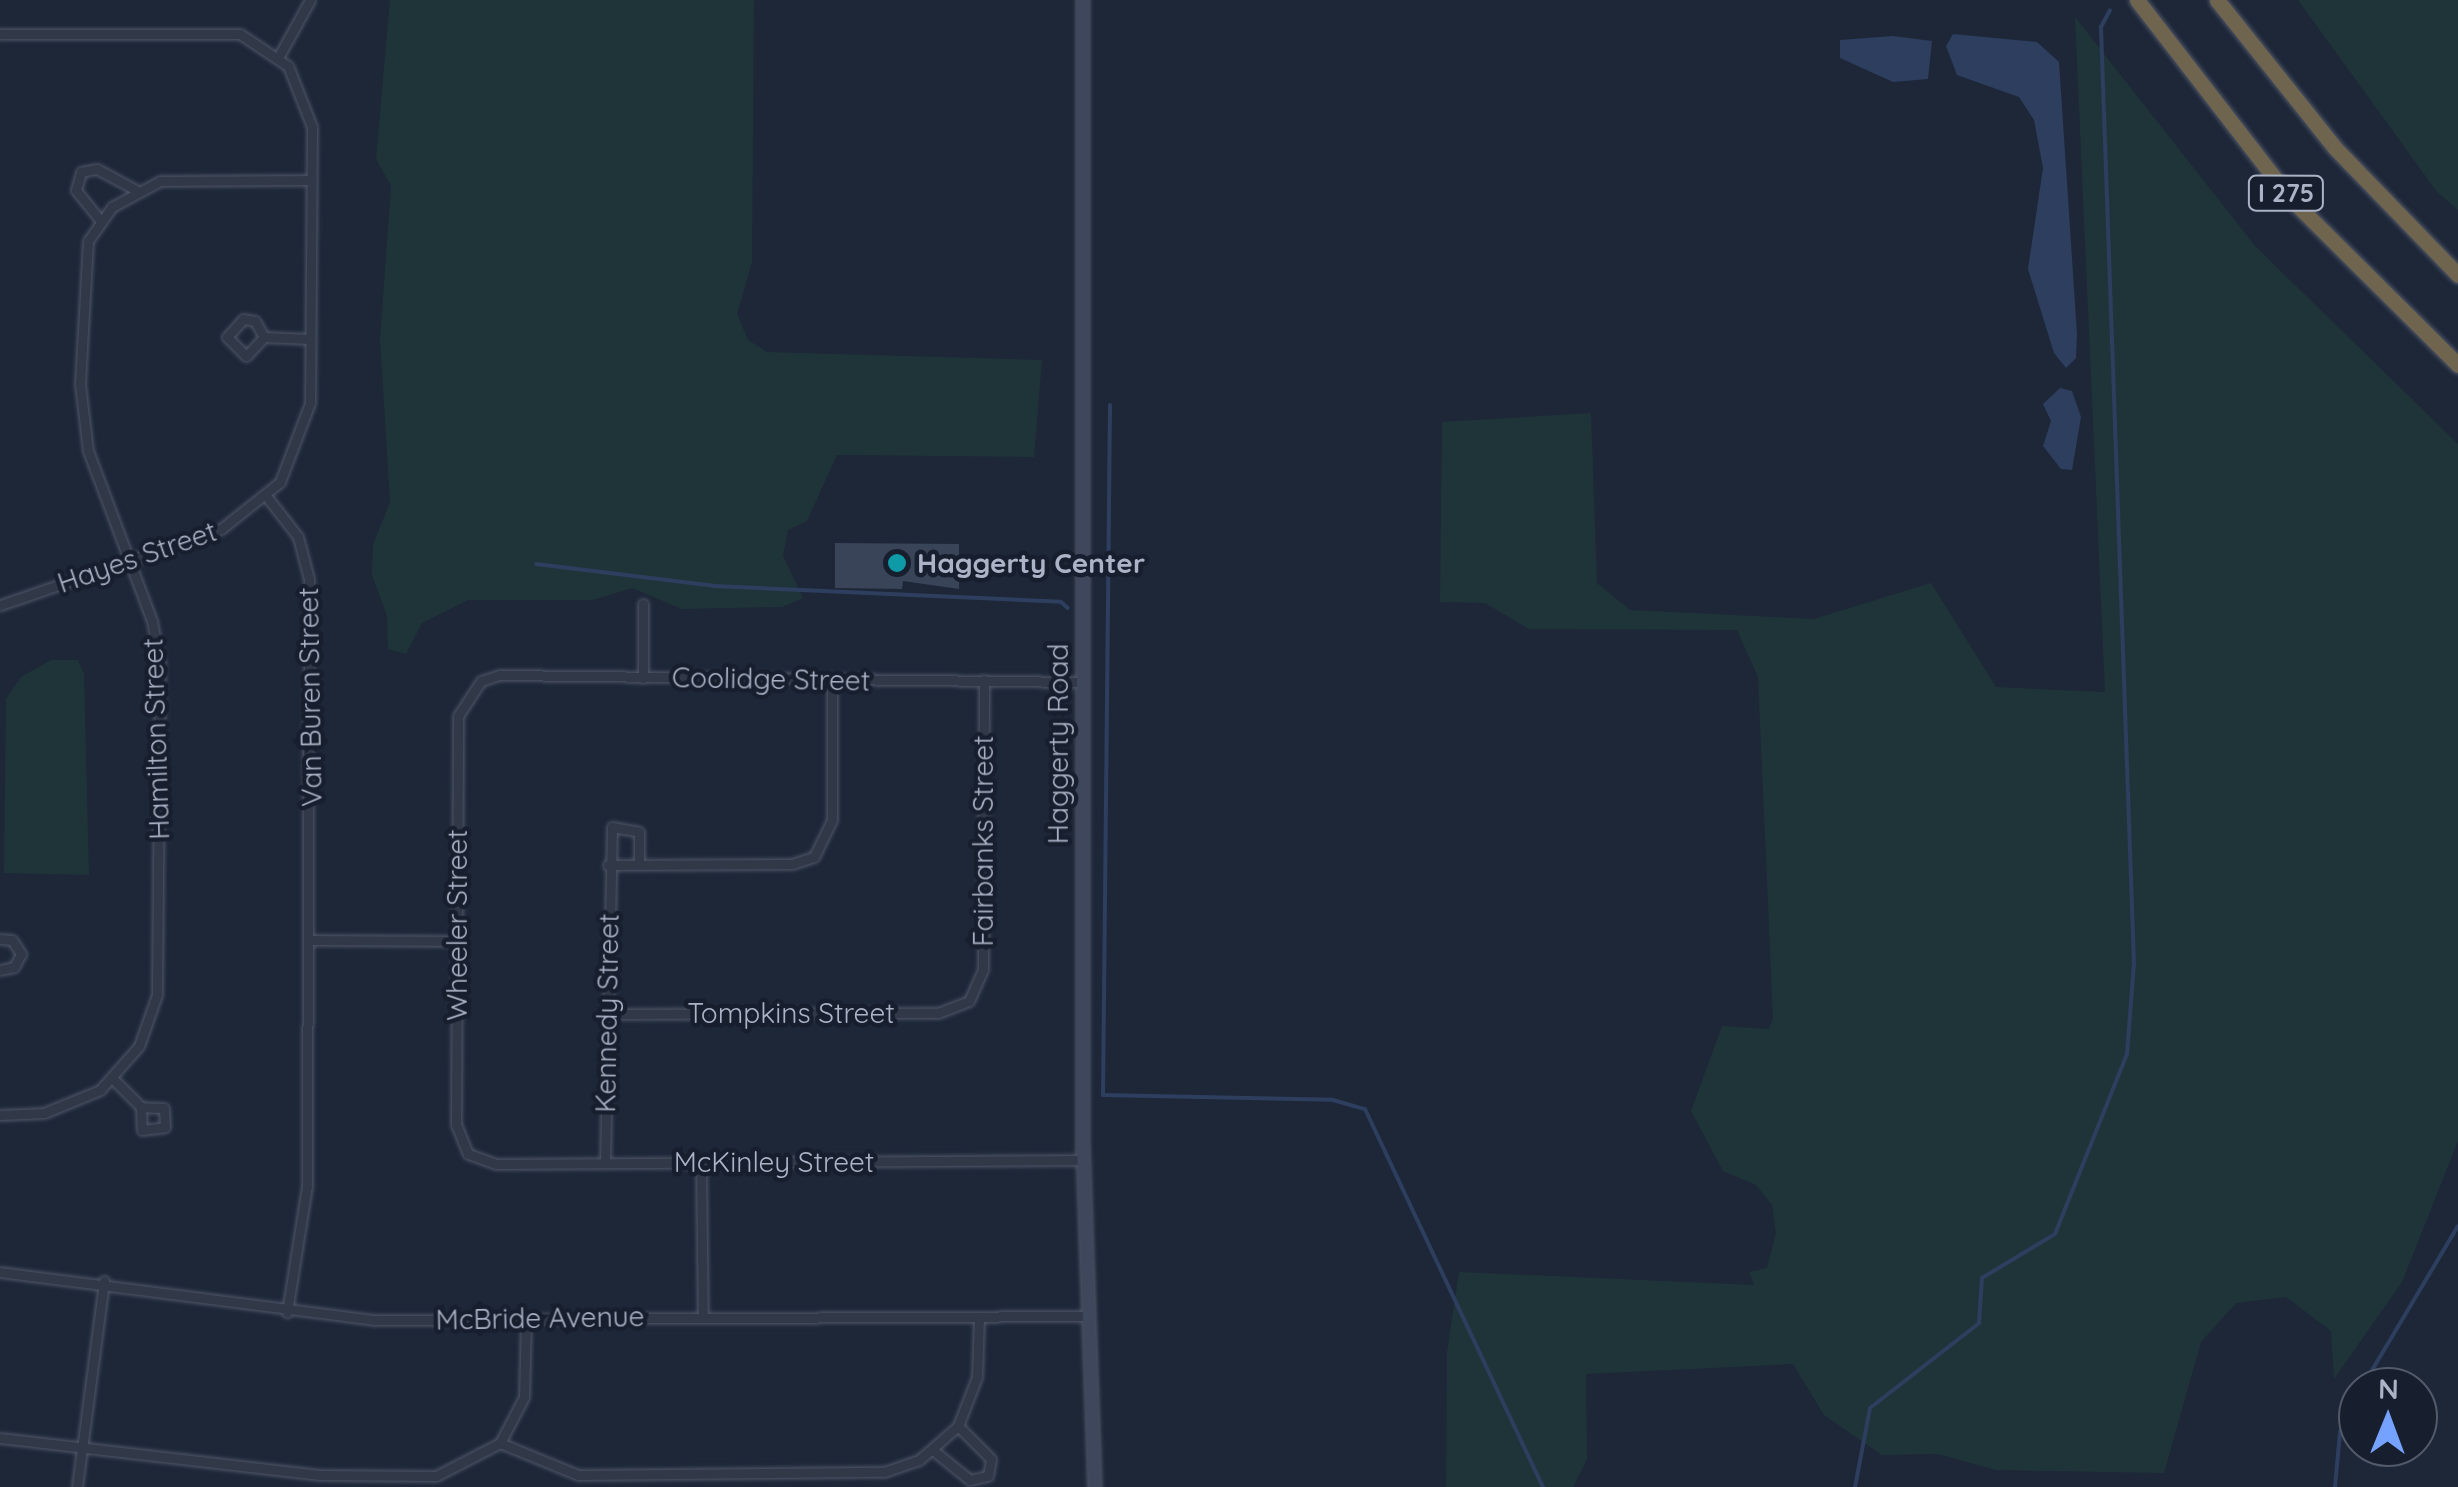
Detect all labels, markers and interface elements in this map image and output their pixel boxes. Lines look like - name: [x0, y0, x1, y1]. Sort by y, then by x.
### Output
- road number: I 275: [2246, 173, 2326, 213]
- street label: Hayes Street: [53, 514, 221, 600]
- place label: Haggerty Center: [917, 546, 1145, 580]
- marker: Haggerty Center: [886, 552, 908, 574]
- street label: Van Buren Street: [291, 587, 329, 807]
- street label: Hamilton Street: [136, 638, 176, 840]
- street label: Haggerty Road: [1041, 644, 1075, 844]
- street label: Coolidge Street: [672, 660, 870, 698]
- street label: Fairbanks Street: [966, 735, 1000, 947]
- street label: Wheeler Street: [440, 829, 474, 1021]
- street label: Kennedy Street: [588, 913, 626, 1113]
- street label: Tompkins Street: [687, 996, 895, 1030]
- street label: McKinley Street: [674, 1145, 874, 1179]
- street label: McBride Avenue: [435, 1299, 645, 1337]
- north arrow: [2338, 1367, 2438, 1467]
- text: N: [2378, 1371, 2399, 1406]

